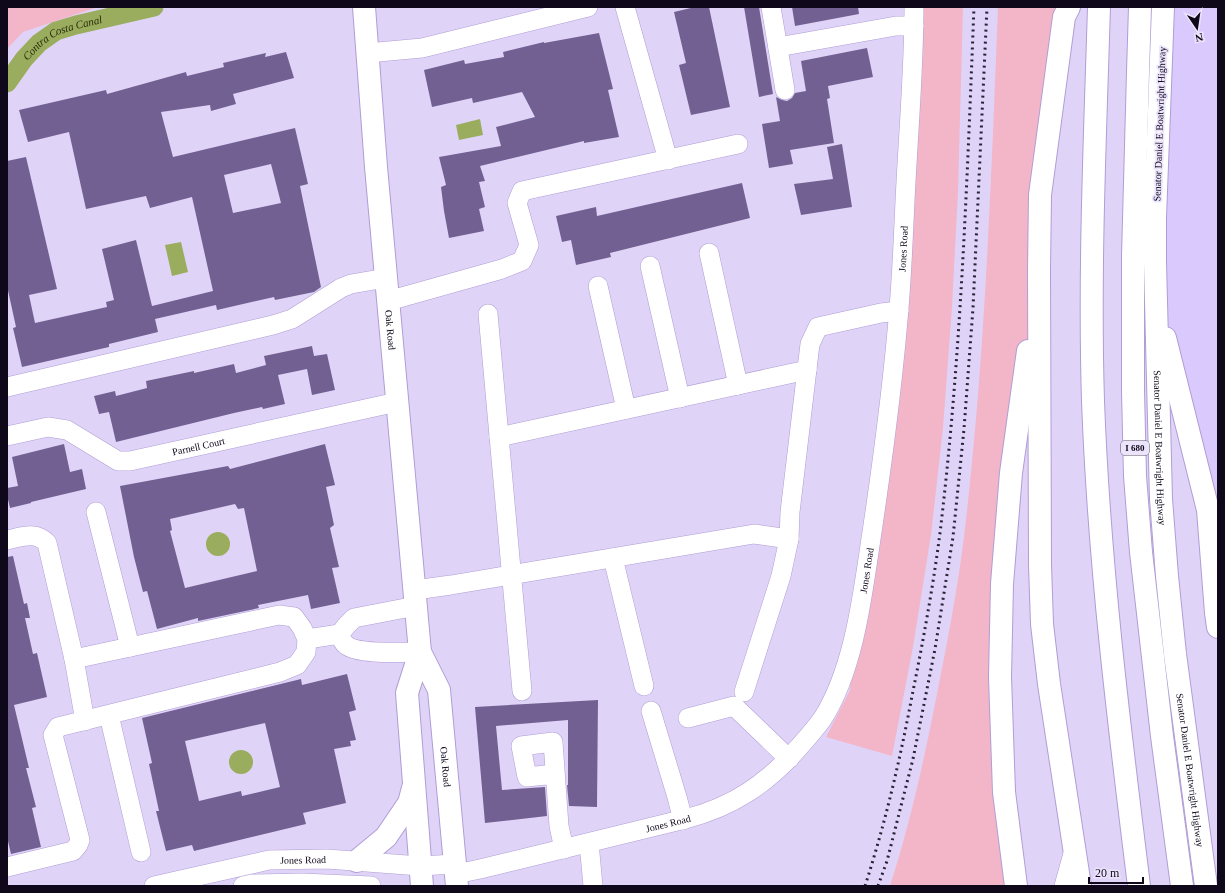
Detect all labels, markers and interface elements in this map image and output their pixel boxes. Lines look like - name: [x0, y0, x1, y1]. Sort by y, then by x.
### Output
- north arrow: [1177, 8, 1217, 48]
- water label: Contra Costa Canal: [20, 13, 103, 62]
- text: N: [1194, 31, 1204, 44]
- street label: Senator Daniel E Boatwright Highway: [1151, 46, 1168, 202]
- street label: Jones Road: [897, 226, 910, 272]
- street label: Oak Road: [383, 309, 398, 350]
- street label: Senator Daniel E Boatwright Highway: [1152, 370, 1168, 526]
- street label: Parnell Court: [171, 435, 226, 458]
- road number: I 680: [1121, 441, 1149, 455]
- street label: Jones Road: [858, 547, 876, 594]
- street label: Senator Daniel E Boatwright Highway: [1174, 693, 1206, 848]
- street label: Oak Road: [438, 746, 453, 787]
- street label: Jones Road: [644, 813, 692, 834]
- street label: Jones Road: [280, 854, 326, 866]
- scale bar: [1089, 859, 1143, 885]
- text: 20 m: [1095, 866, 1120, 880]

